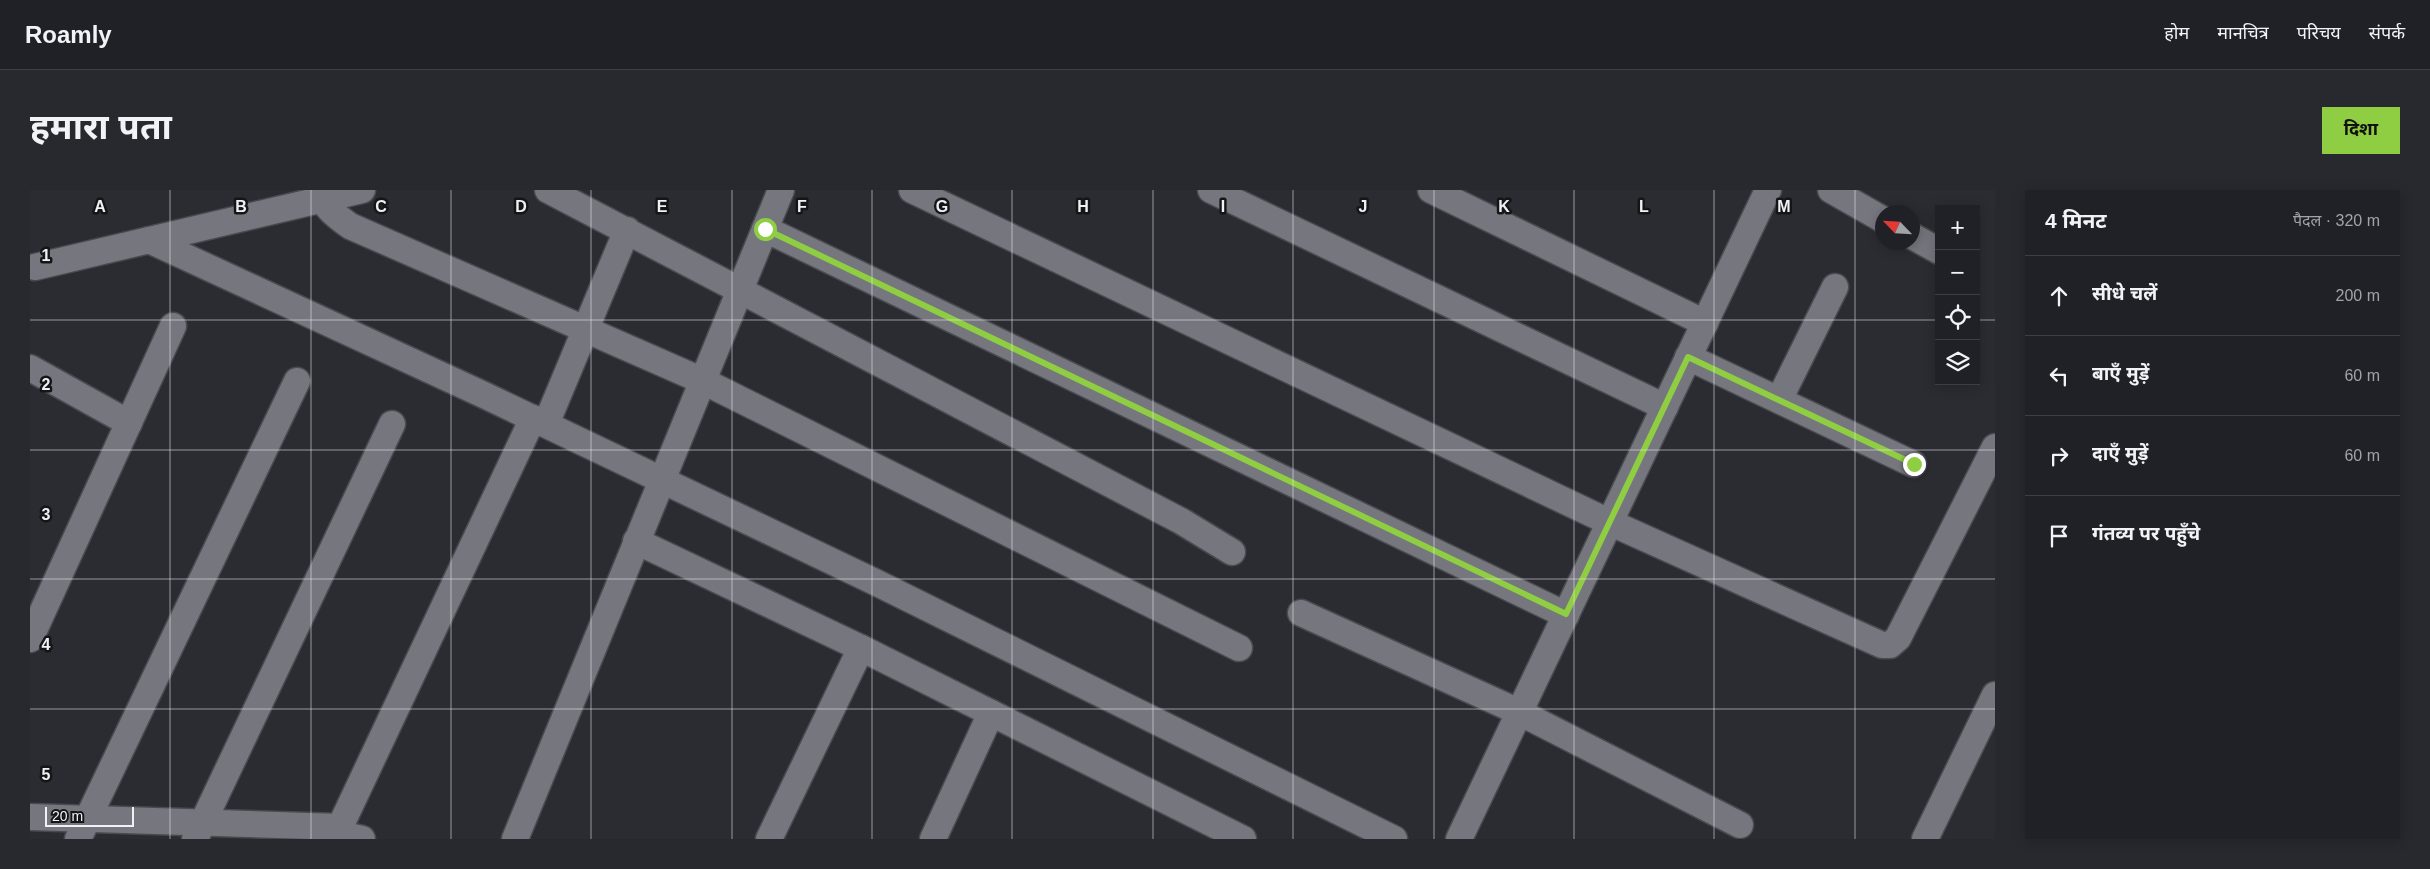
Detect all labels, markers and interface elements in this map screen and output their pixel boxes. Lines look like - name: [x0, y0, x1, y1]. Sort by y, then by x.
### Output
- text: Roamly: [25, 21, 112, 48]
- text: होम: [2164, 23, 2189, 43]
- text: मानचित्र: [2217, 23, 2269, 43]
- text: परिचय: [2297, 23, 2341, 43]
- text: संपर्क: [2369, 23, 2405, 43]
- text: हमारा पता: [30, 107, 172, 146]
- button: दिशा: [2322, 107, 2400, 154]
- text: A: [94, 198, 106, 215]
- text: B: [235, 198, 247, 215]
- text: C: [375, 198, 387, 215]
- text: D: [515, 198, 527, 215]
- text: E: [657, 198, 668, 215]
- text: F: [797, 198, 807, 215]
- text: G: [936, 198, 948, 215]
- text: H: [1077, 198, 1089, 215]
- text: I: [1221, 198, 1225, 215]
- text: J: [1359, 198, 1367, 215]
- text: K: [1498, 198, 1510, 215]
- text: L: [1639, 198, 1649, 215]
- text: M: [1777, 198, 1791, 215]
- north arrow: [1875, 205, 1920, 250]
- map controls: [1935, 205, 1980, 385]
- button: +: [1935, 205, 1980, 250]
- text: 4 मिनट: [2045, 209, 2107, 232]
- text: पैदल · 320 m: [2293, 212, 2380, 229]
- route start: [754, 218, 777, 241]
- text: 1: [42, 247, 51, 264]
- button: −: [1935, 250, 1980, 295]
- icon: ahead: [2045, 282, 2073, 310]
- text: सीधे चलें: [2092, 283, 2157, 304]
- text: 200 m: [2336, 287, 2380, 304]
- button: locate: [1935, 295, 1980, 340]
- button: layers: [1935, 340, 1980, 385]
- icon: left: [2045, 362, 2073, 390]
- text: बाएँ मुड़ें: [2092, 363, 2149, 384]
- text: 60 m: [2344, 367, 2380, 384]
- text: 2: [42, 376, 51, 393]
- icon: right: [2045, 442, 2073, 470]
- text: दाएँ मुड़ें: [2092, 443, 2148, 464]
- text: 60 m: [2344, 447, 2380, 464]
- route end: [1903, 453, 1926, 476]
- text: 3: [42, 506, 51, 523]
- icon: arrive: [2045, 522, 2073, 550]
- text: गंतव्य पर पहुँचे: [2092, 523, 2200, 544]
- text: 4: [42, 636, 51, 653]
- text: 5: [42, 766, 51, 783]
- scale bar: [45, 804, 134, 827]
- text: 20 m: [52, 808, 83, 824]

